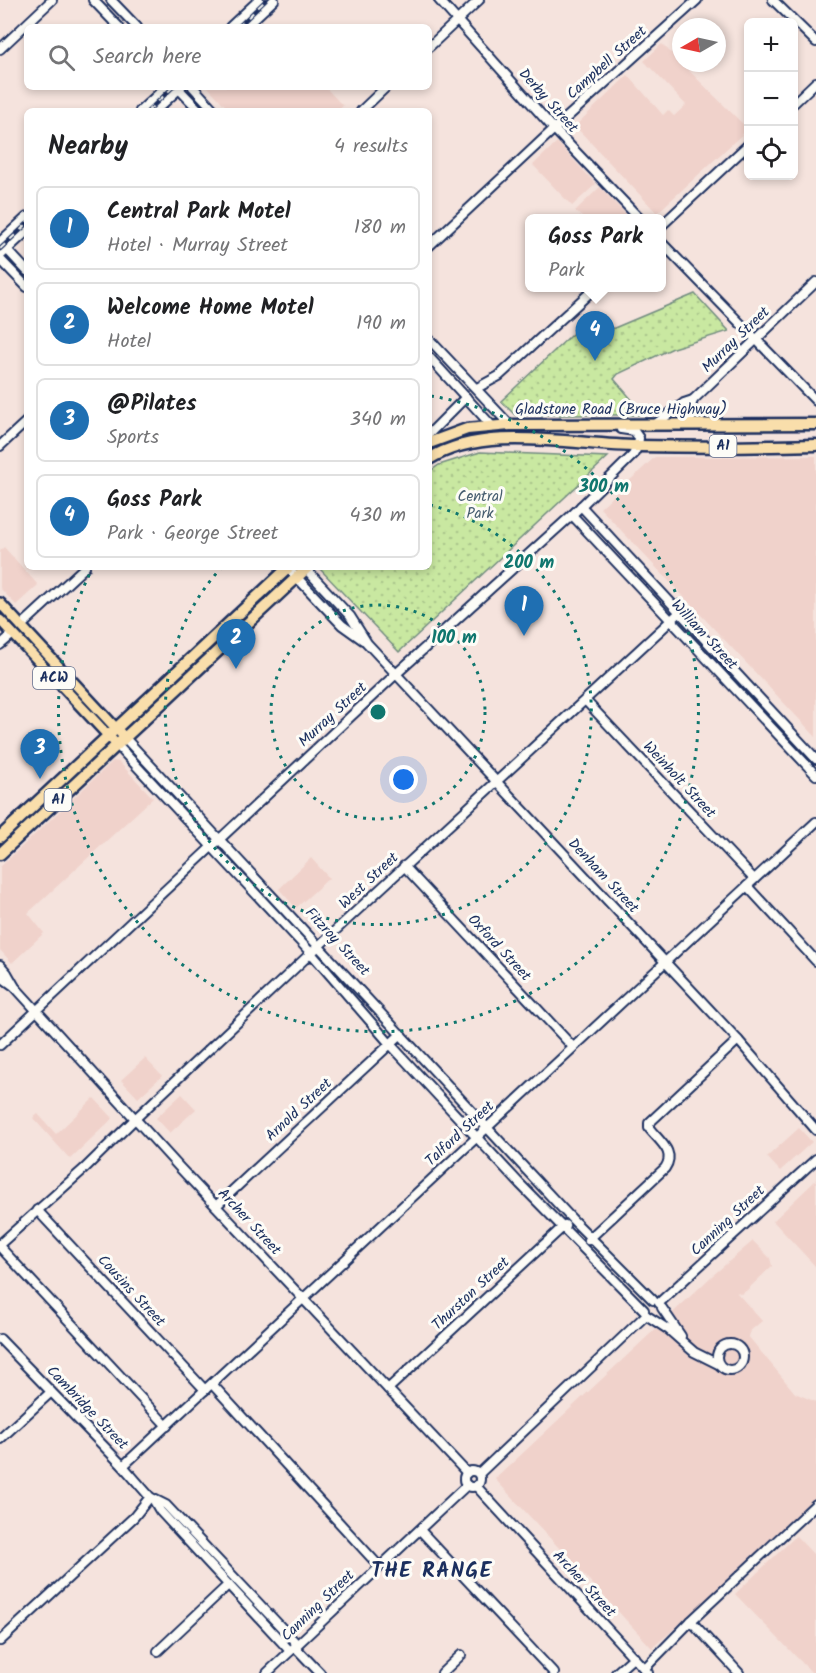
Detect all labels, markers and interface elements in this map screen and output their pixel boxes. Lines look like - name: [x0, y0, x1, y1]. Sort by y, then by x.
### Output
- north arrow: [672, 18, 726, 72]
- map controls: [744, 18, 798, 180]
- button: +: [744, 18, 798, 72]
- street label: Campbell Street: [561, 20, 653, 106]
- search box: [24, 24, 432, 90]
- text: Search here: [93, 40, 201, 75]
- icon: search: [45, 41, 78, 74]
- street label: Derby Street: [512, 63, 584, 139]
- button: −: [744, 72, 798, 126]
- text: Nearby: [48, 126, 128, 168]
- button: locate: [744, 126, 798, 180]
- text: 4 results: [334, 131, 408, 163]
- text: Central Park Motel: [107, 195, 291, 230]
- text: 1: [66, 212, 73, 244]
- text: 180 m: [354, 212, 406, 244]
- popup: [525, 214, 666, 292]
- text: Goss Park: [548, 220, 643, 255]
- text: Hotel · Murray Street: [107, 230, 288, 262]
- text: Park: [548, 255, 585, 287]
- text: Welcome Home Motel: [107, 291, 314, 326]
- street label: Murray Street: [696, 301, 776, 379]
- text: 2: [64, 308, 75, 340]
- text: 190 m: [356, 308, 406, 340]
- pin: 4: [576, 312, 614, 361]
- text: Hotel: [107, 326, 151, 358]
- text: @Pilates: [107, 387, 197, 422]
- street label: Gladstone Road (Bruce Highway): [515, 398, 727, 422]
- text: 3: [64, 404, 75, 436]
- text: 340 m: [350, 404, 406, 436]
- text: Sports: [107, 422, 159, 454]
- road number: A1: [710, 435, 736, 457]
- text: 300 m: [578, 473, 629, 502]
- text: Goss Park: [107, 483, 201, 518]
- park label: Central Park: [457, 485, 503, 526]
- text: 4: [64, 500, 75, 532]
- text: 430 m: [350, 500, 406, 532]
- text: Park · George Street: [107, 518, 278, 550]
- text: 200 m: [504, 549, 555, 578]
- pin: 1: [504, 586, 544, 636]
- street label: William Street: [665, 594, 743, 676]
- pin: 2: [216, 620, 256, 669]
- text: 100 m: [431, 624, 477, 653]
- road number: ACW: [33, 667, 75, 689]
- street label: Murray Street: [293, 676, 373, 753]
- centre of rings: [368, 702, 388, 722]
- pin: 3: [20, 730, 60, 779]
- street label: Weinholt Street: [637, 736, 721, 824]
- your location: [389, 765, 418, 794]
- road number: A1: [44, 789, 72, 811]
- street label: Denham Street: [562, 833, 644, 919]
- street label: West Street: [333, 847, 405, 915]
- street label: Fitzroy Street: [299, 902, 375, 982]
- street label: Oxford Street: [461, 909, 537, 987]
- street label: Arnold Street: [260, 1072, 338, 1147]
- street label: Talford Street: [420, 1095, 500, 1173]
- street label: Canning Street: [685, 1180, 771, 1262]
- street label: Archer Street: [211, 1183, 287, 1261]
- street label: Cousins Street: [91, 1249, 171, 1333]
- street label: Thurston Street: [427, 1251, 516, 1337]
- street label: Cambridge Street: [40, 1360, 134, 1456]
- street label: Archer Street: [546, 1545, 622, 1623]
- district label: THE RANGE: [371, 1555, 493, 1588]
- street label: Canning Street: [276, 1564, 361, 1648]

